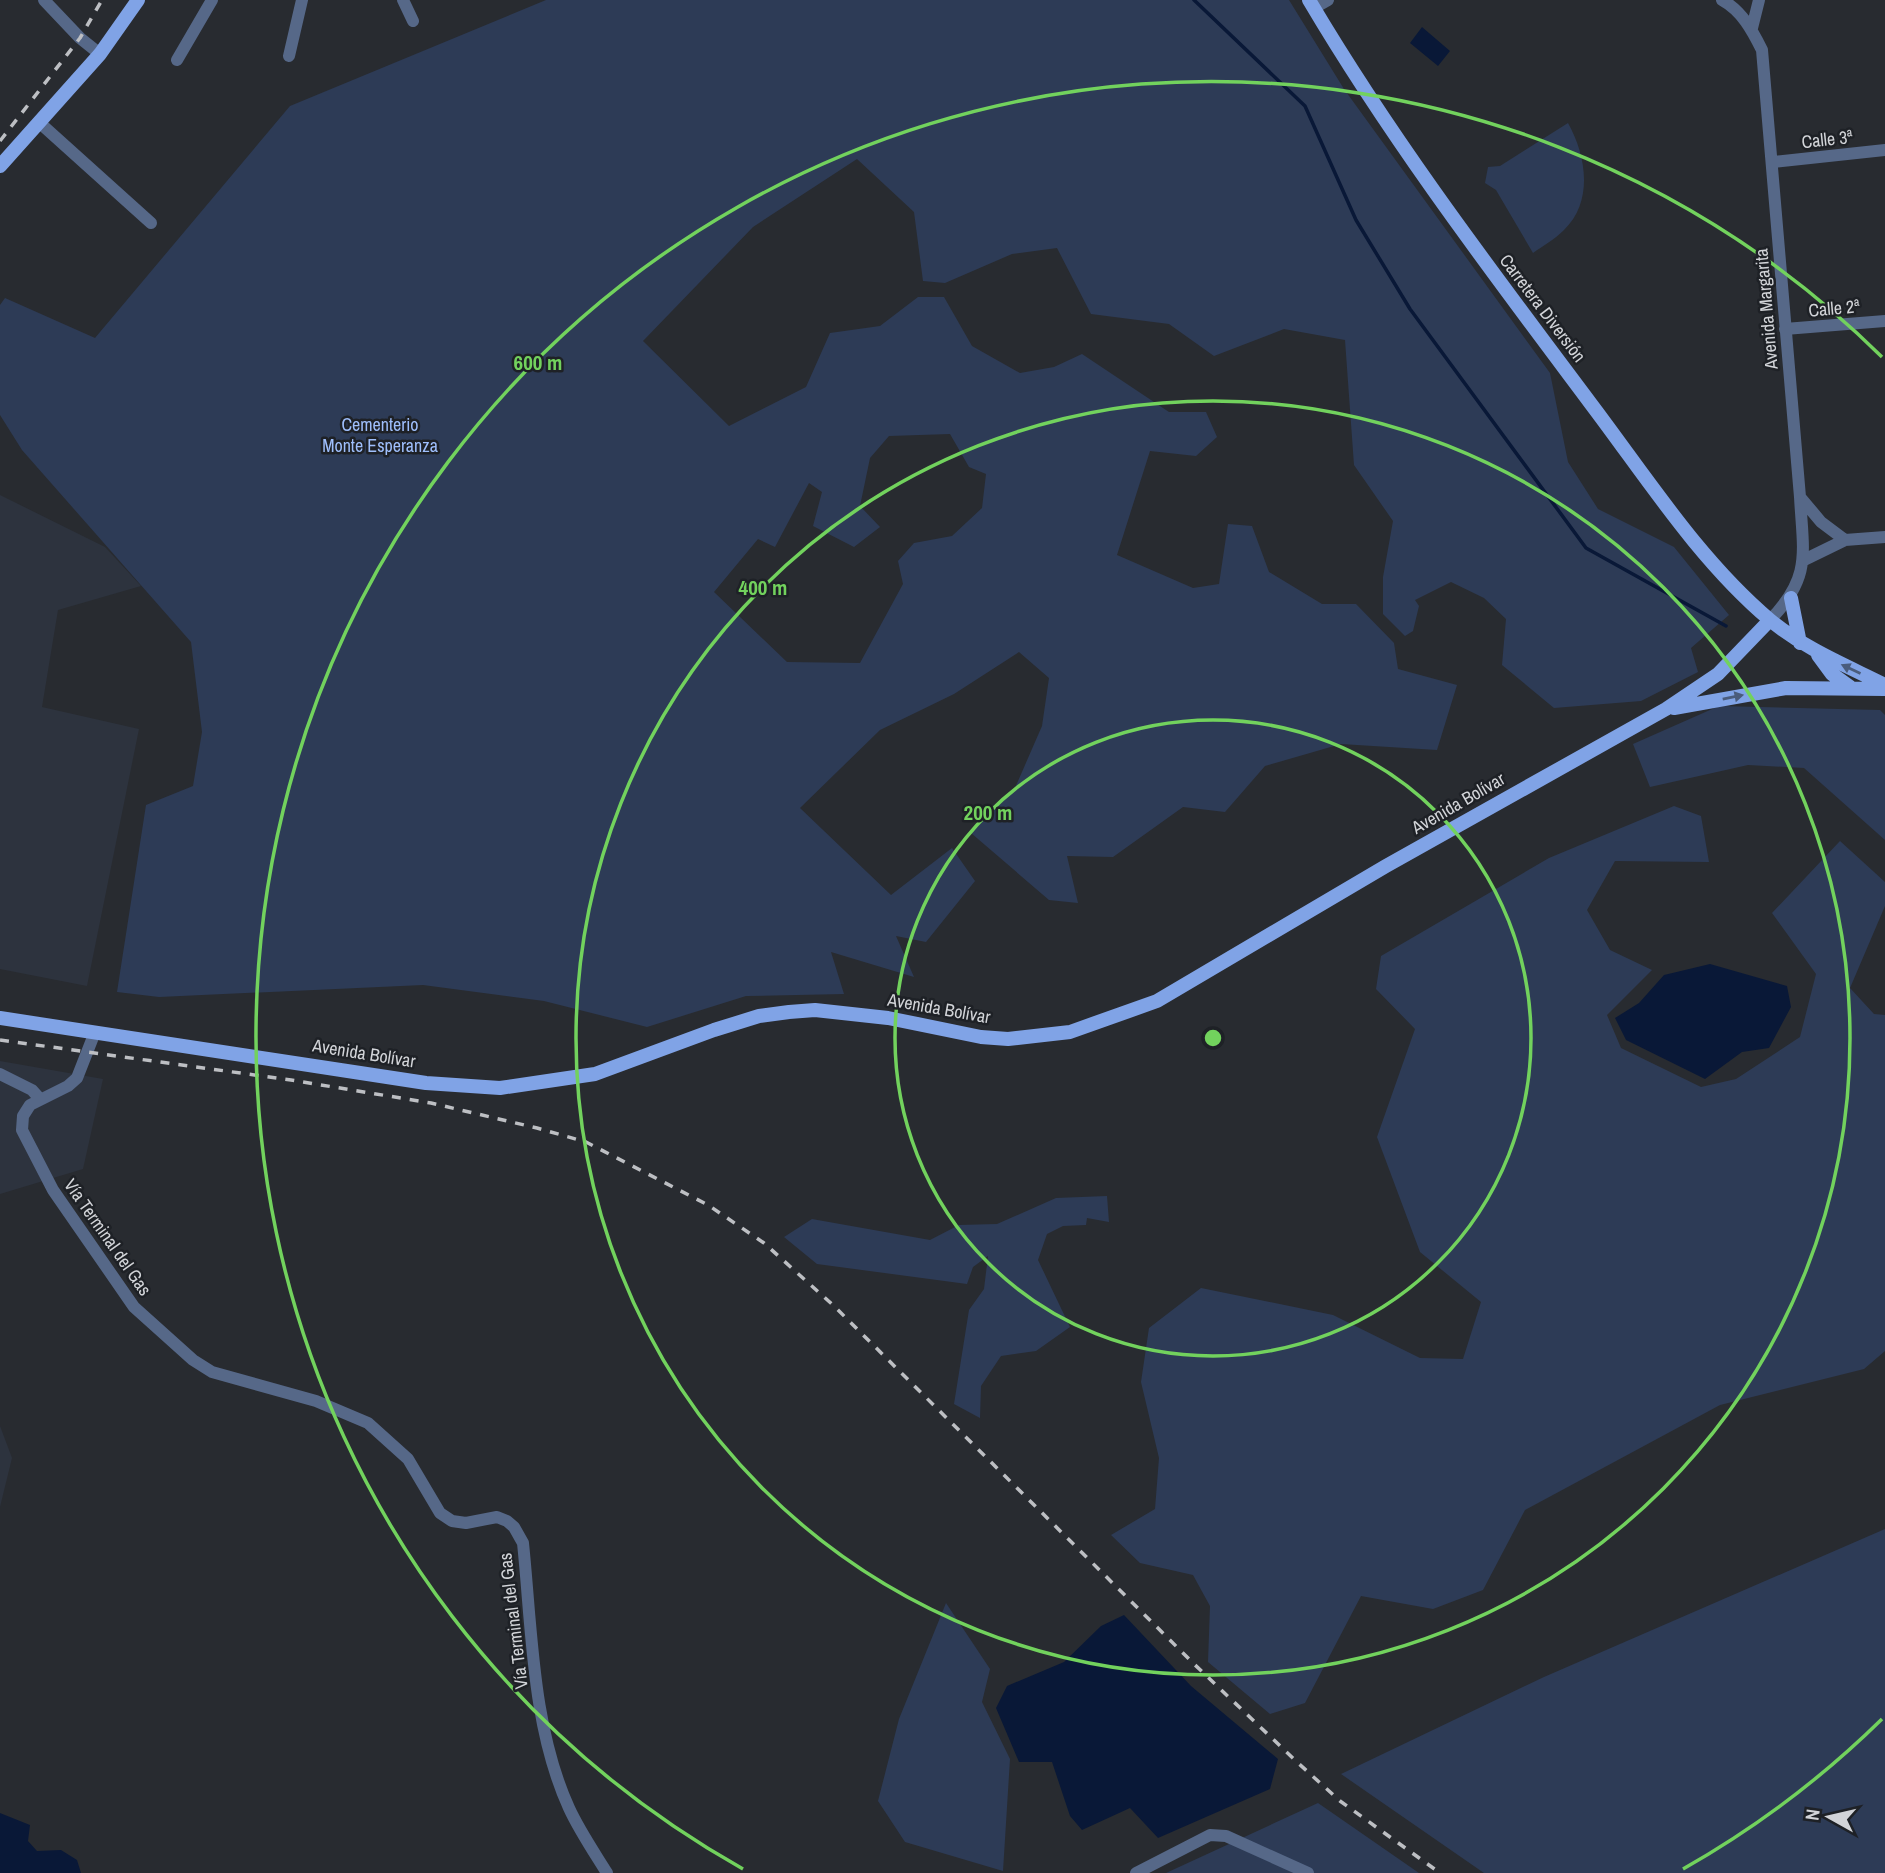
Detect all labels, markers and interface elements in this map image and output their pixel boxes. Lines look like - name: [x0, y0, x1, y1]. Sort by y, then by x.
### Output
- street label: Calle 3ª: [1800, 124, 1854, 154]
- street label: Avenida Margarita: [1748, 248, 1784, 371]
- street label: Carretera Diversión: [1494, 249, 1592, 367]
- street label: Calle 2ª: [1807, 293, 1861, 323]
- text: 600 m: [514, 348, 562, 377]
- park label: Cementerio Monte Esperanza: [322, 412, 438, 458]
- text: 400 m: [739, 573, 787, 602]
- one-way arrow: [1841, 663, 1862, 674]
- one-way arrow: [1722, 691, 1744, 702]
- street label: Avenida Bolívar: [1406, 766, 1509, 840]
- text: 200 m: [964, 798, 1012, 827]
- street label: Avenida Bolívar: [885, 986, 992, 1029]
- centre of rings: [1201, 1026, 1225, 1050]
- street label: Avenida Bolívar: [310, 1032, 417, 1073]
- street label: Vía Terminal del Gas: [58, 1174, 158, 1300]
- street label: Vía Terminal del Gas: [492, 1551, 534, 1691]
- north arrow: [1794, 1782, 1864, 1852]
- text: N: [1799, 1807, 1826, 1822]

